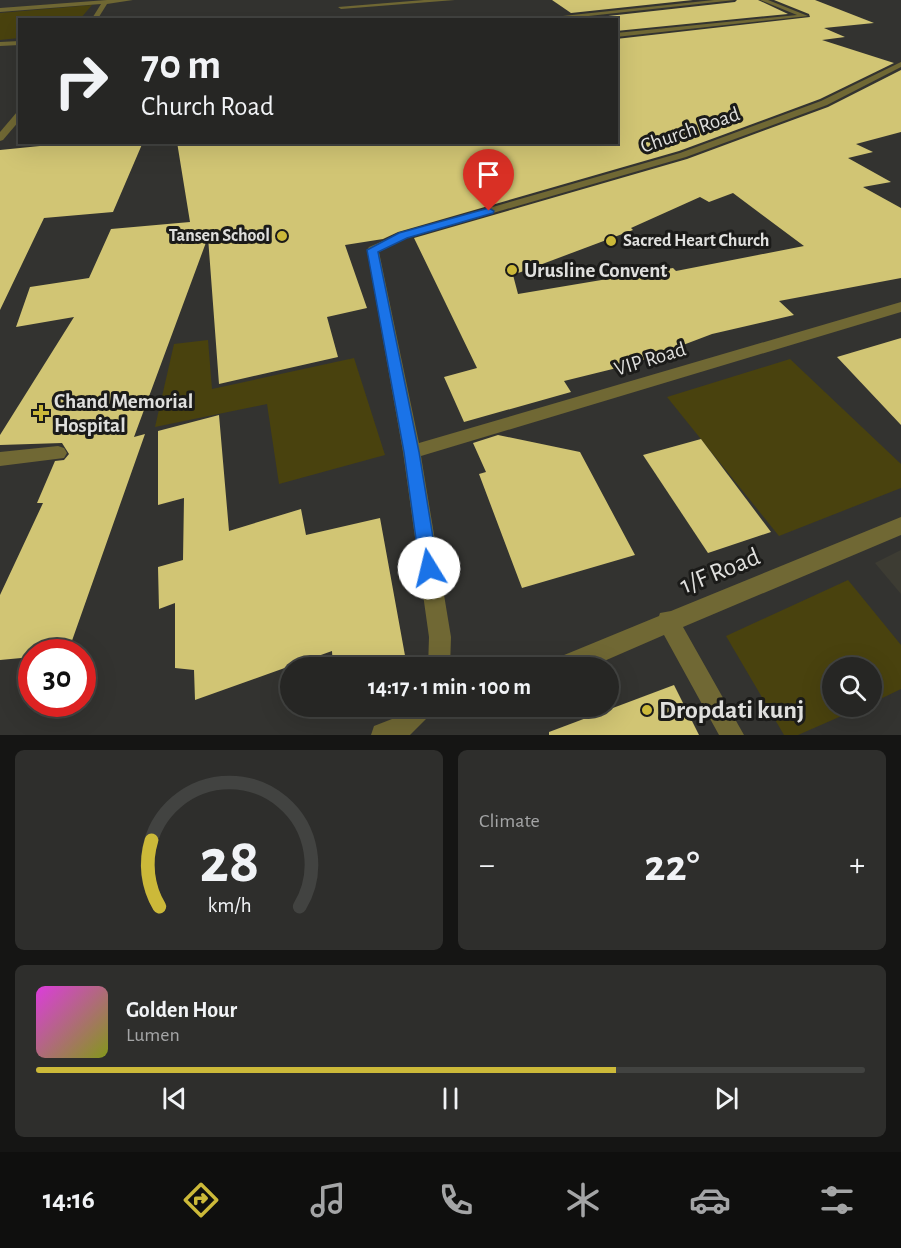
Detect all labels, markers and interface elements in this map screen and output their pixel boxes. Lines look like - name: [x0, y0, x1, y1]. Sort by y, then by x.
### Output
- icon: right: [42, 42, 120, 120]
- text: 70 m: [141, 44, 221, 86]
- text: Church Road: [141, 93, 274, 120]
- street label: Church Road: [638, 103, 742, 157]
- pin: [463, 149, 514, 211]
- icon: arrive: [472, 158, 505, 191]
- place label: Tansen School: [169, 227, 270, 245]
- marker: Tansen School: [275, 229, 289, 243]
- place label: Sacred Heart Church: [623, 232, 769, 250]
- marker: Sacred Heart Church: [604, 234, 618, 248]
- place label: Urusline Convent: [524, 260, 667, 281]
- marker: Urusline Convent: [505, 263, 519, 277]
- street label: VIP Road: [612, 338, 688, 380]
- place label: Chand Memorial Hospital: [54, 391, 193, 436]
- marker: Chand Memorial Hospital: [32, 404, 50, 422]
- position arrow: [397, 536, 461, 600]
- street label: 1/F Road: [676, 543, 764, 599]
- speed limit sign: 30: [18, 639, 96, 717]
- map controls: [822, 657, 882, 717]
- button: search: [822, 657, 882, 717]
- text: 14:17 · 1 min · 100 m: [368, 676, 531, 698]
- place label: Dropdati kunj: [659, 697, 804, 723]
- marker: Dropdati kunj: [640, 703, 654, 717]
- text: Climate: [479, 811, 540, 831]
- text: 28: [199, 831, 259, 893]
- text: 22°: [644, 844, 700, 889]
- text: −: [479, 849, 495, 882]
- text: +: [849, 849, 865, 882]
- text: km/h: [207, 895, 251, 916]
- text: Golden Hour: [126, 999, 237, 1021]
- text: Lumen: [126, 1025, 180, 1045]
- icon: previous: [158, 1082, 191, 1115]
- icon: pause: [434, 1082, 467, 1115]
- icon: next: [710, 1082, 743, 1115]
- icon: directions: [180, 1179, 222, 1221]
- icon: music: [307, 1179, 349, 1221]
- icon: phone: [435, 1179, 477, 1221]
- icon: climate: [562, 1179, 604, 1221]
- icon: car: [689, 1179, 731, 1221]
- icon: filters: [816, 1179, 858, 1221]
- text: 14:16: [43, 1186, 95, 1213]

